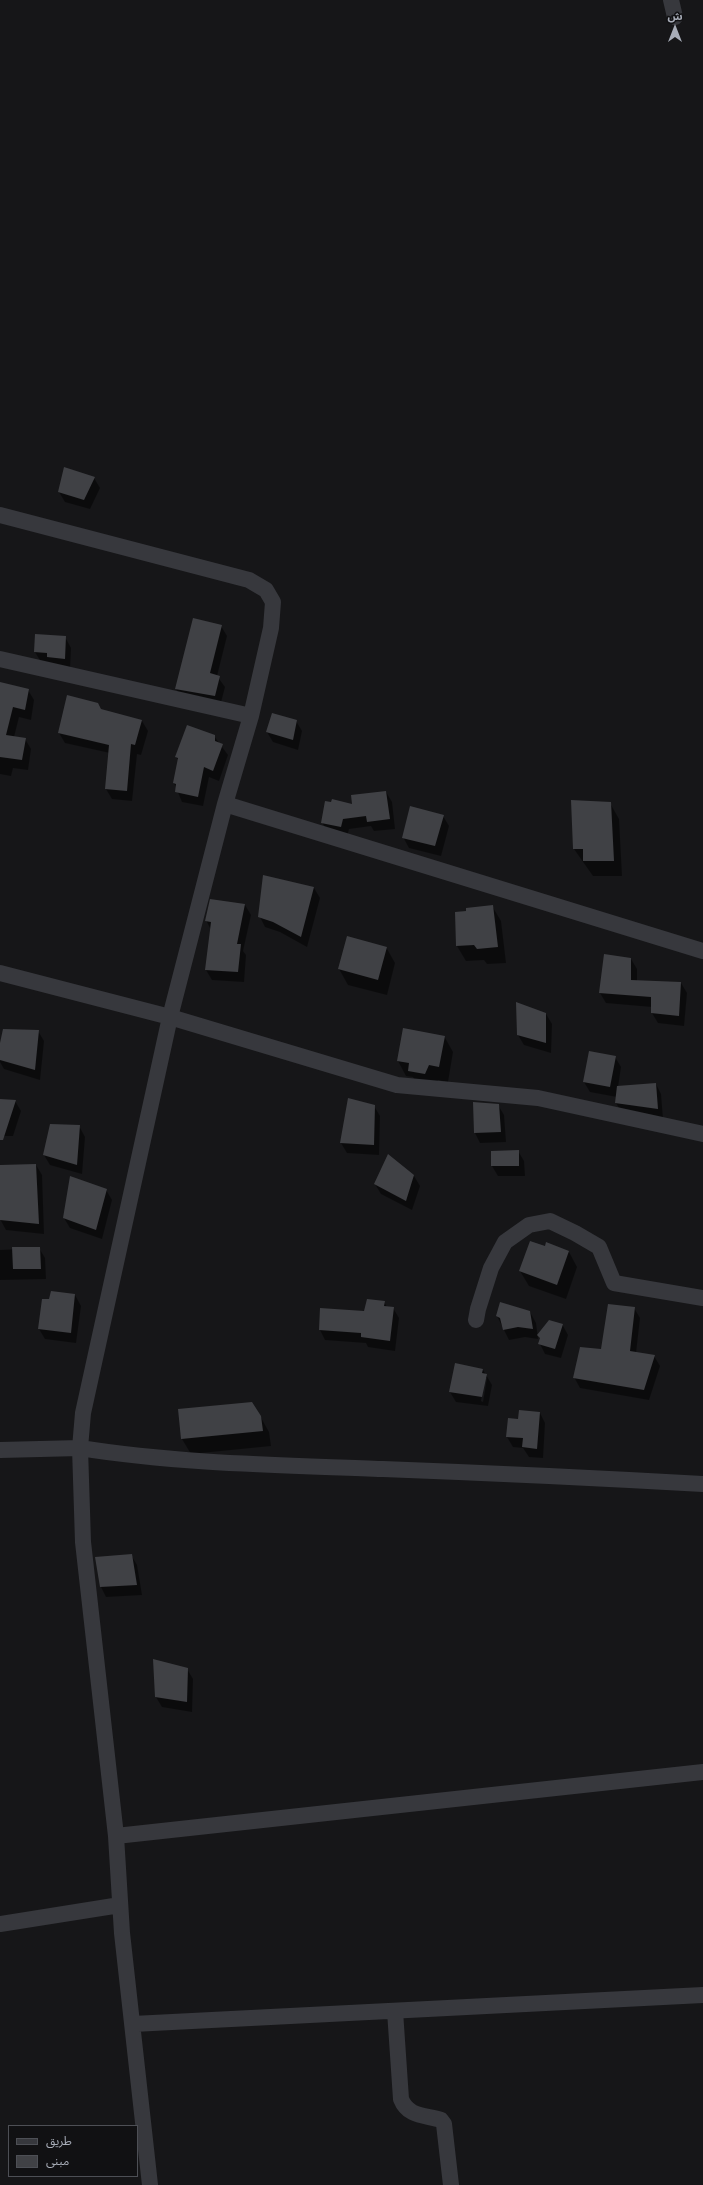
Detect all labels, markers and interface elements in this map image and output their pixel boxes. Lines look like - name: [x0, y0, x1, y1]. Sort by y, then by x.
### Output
- north arrow: [655, 8, 695, 48]
- text: ش: [667, 9, 683, 23]
- legend: [8, 2125, 138, 2177]
- text: طريق: [46, 2133, 72, 2148]
- text: مبنى: [46, 2153, 69, 2168]

